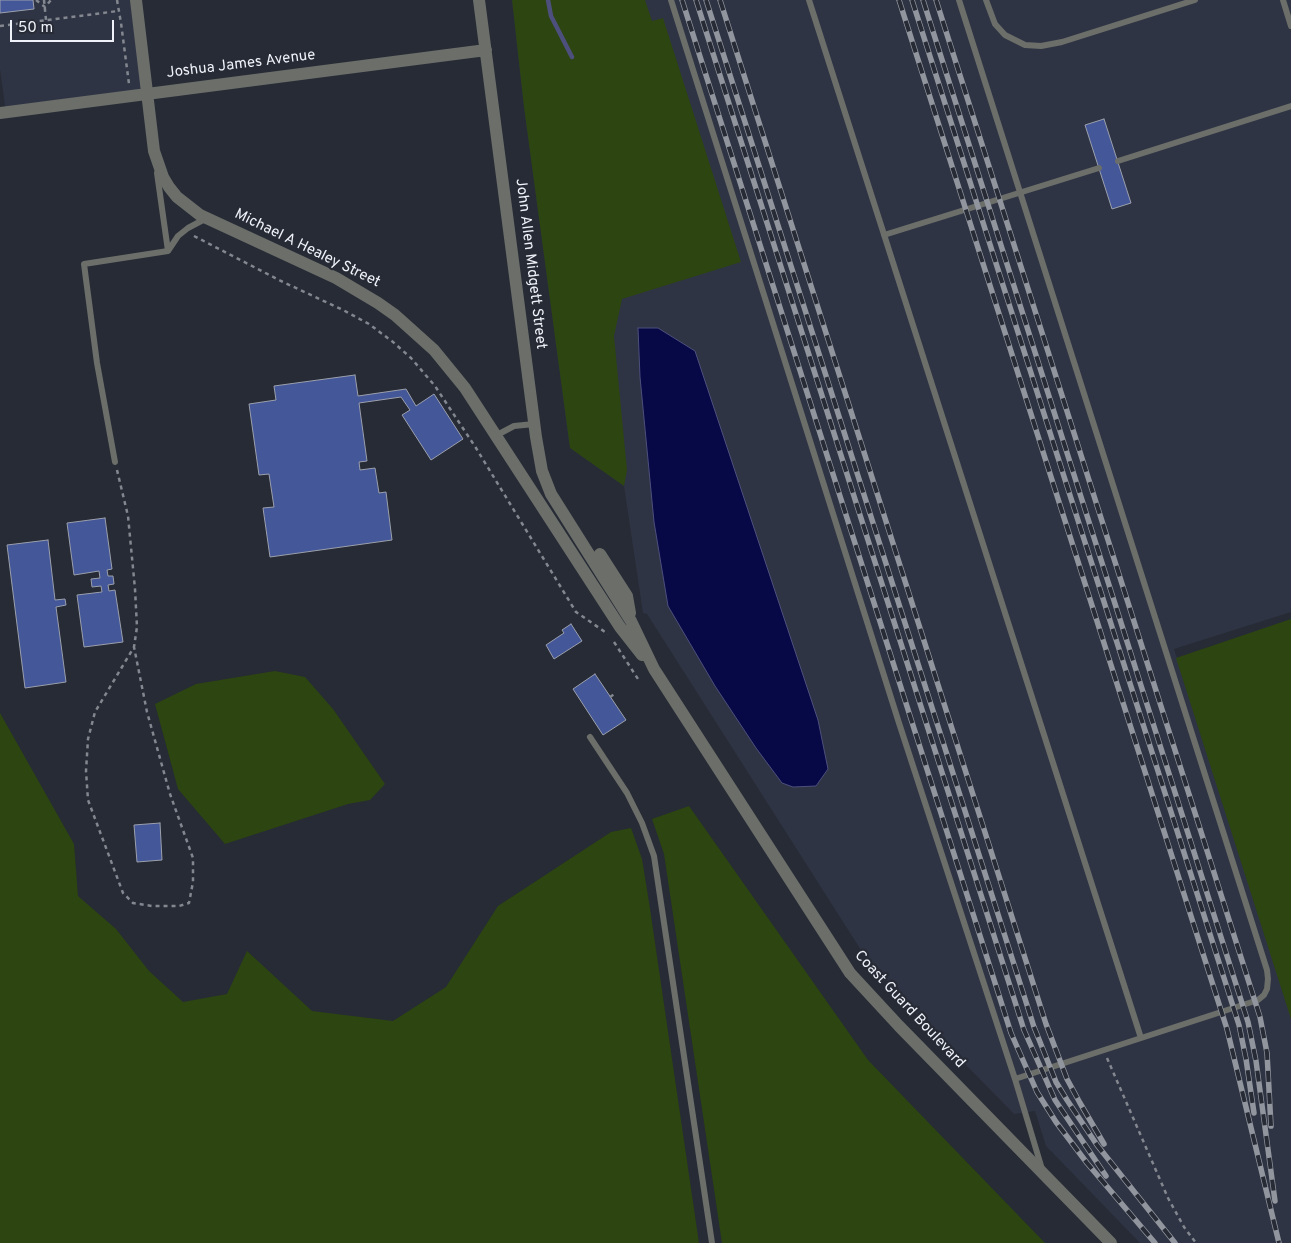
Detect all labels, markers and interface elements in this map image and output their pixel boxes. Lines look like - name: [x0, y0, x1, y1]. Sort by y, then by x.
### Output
- scale bar: [12, 10, 116, 42]
- text: 50 m: [18, 19, 53, 38]
- street label: Joshua James Avenue: [166, 47, 316, 83]
- street label: John Allen Midgett Street: [511, 178, 549, 350]
- street label: Michael A Healey Street: [231, 206, 383, 292]
- street label: Coast Guard Boulevard: [850, 947, 968, 1073]

